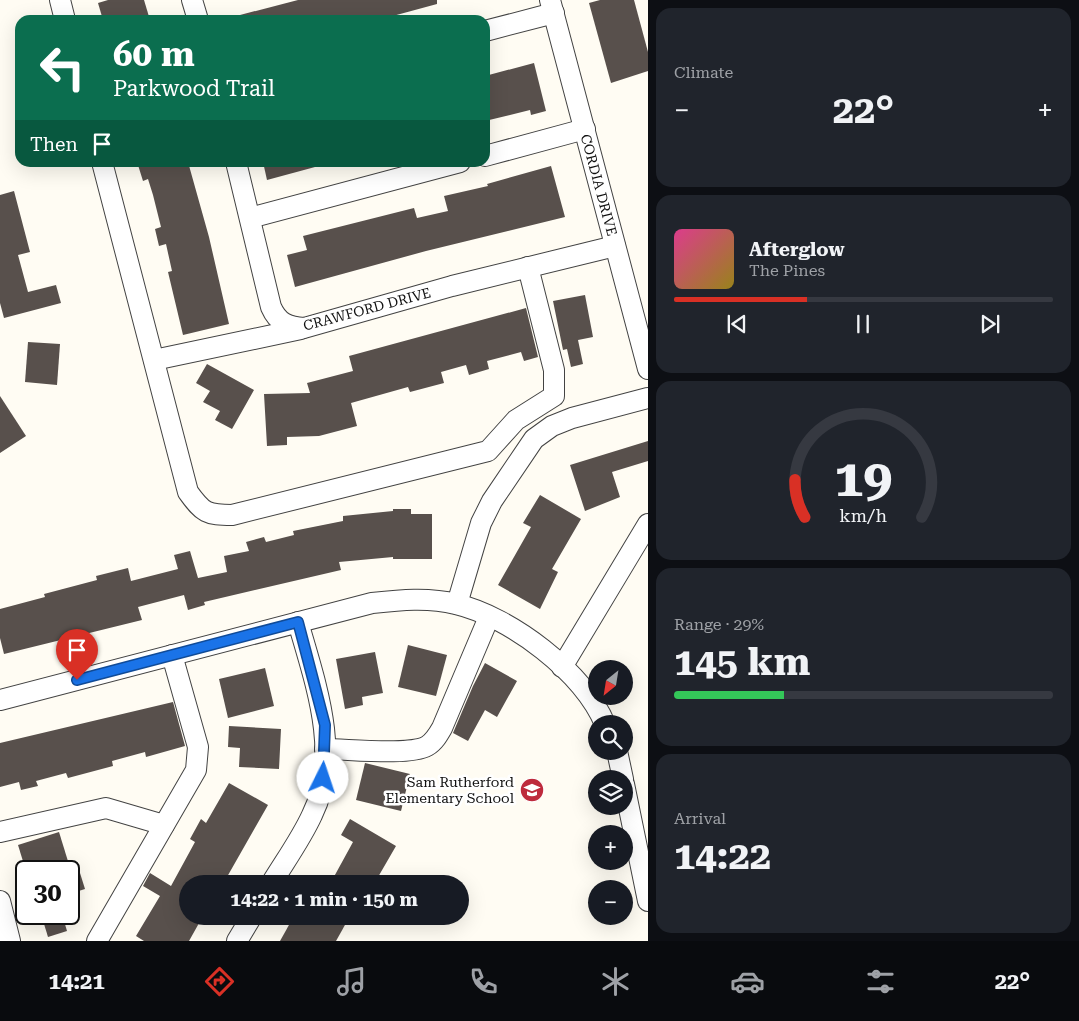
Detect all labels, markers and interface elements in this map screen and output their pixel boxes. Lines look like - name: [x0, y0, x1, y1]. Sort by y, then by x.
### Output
- text: 60 m: [113, 34, 195, 75]
- icon: left: [30, 35, 95, 100]
- text: Climate: [674, 63, 733, 82]
- text: Parkwood Trail: [113, 76, 275, 101]
- text: 22°: [833, 88, 894, 132]
- text: −: [674, 94, 690, 127]
- text: +: [1037, 94, 1053, 127]
- icon: arrive: [88, 130, 116, 158]
- street label: CORDIA DRIVE: [578, 132, 620, 238]
- text: Then: [30, 133, 78, 156]
- text: Afterglow: [749, 238, 845, 261]
- text: The Pines: [749, 261, 825, 280]
- street label: CRAWFORD DRIVE: [301, 284, 433, 334]
- icon: previous: [723, 310, 751, 338]
- icon: pause: [849, 310, 877, 338]
- icon: next: [976, 310, 1004, 338]
- text: 19: [834, 448, 893, 509]
- text: km/h: [840, 505, 888, 526]
- text: Range · 29%: [674, 615, 764, 634]
- pin: [56, 629, 98, 680]
- icon: arrive: [63, 636, 91, 664]
- text: 145 km: [674, 640, 810, 684]
- north arrow: [588, 660, 632, 705]
- map controls: [588, 660, 633, 925]
- button: search: [588, 715, 633, 760]
- position arrow: [296, 751, 348, 803]
- button: layers: [588, 770, 633, 815]
- place label: Sam Rutherford Elementary School: [386, 774, 515, 806]
- school or university icon: Sam Rutherford Elementary School: [519, 777, 545, 803]
- text: Arrival: [674, 809, 726, 828]
- button: +: [588, 825, 633, 870]
- text: 14:22: [674, 834, 771, 878]
- speed limit sign: 30: [15, 860, 80, 925]
- button: −: [588, 880, 633, 925]
- text: 14:22 · 1 min · 150 m: [230, 888, 418, 911]
- icon: directions: [202, 964, 237, 999]
- icon: music: [334, 964, 369, 999]
- icon: phone: [466, 964, 501, 999]
- icon: climate: [598, 964, 633, 999]
- icon: car: [730, 964, 765, 999]
- icon: filters: [863, 964, 898, 999]
- text: 14:21: [49, 969, 105, 994]
- text: 22°: [995, 969, 1030, 994]

